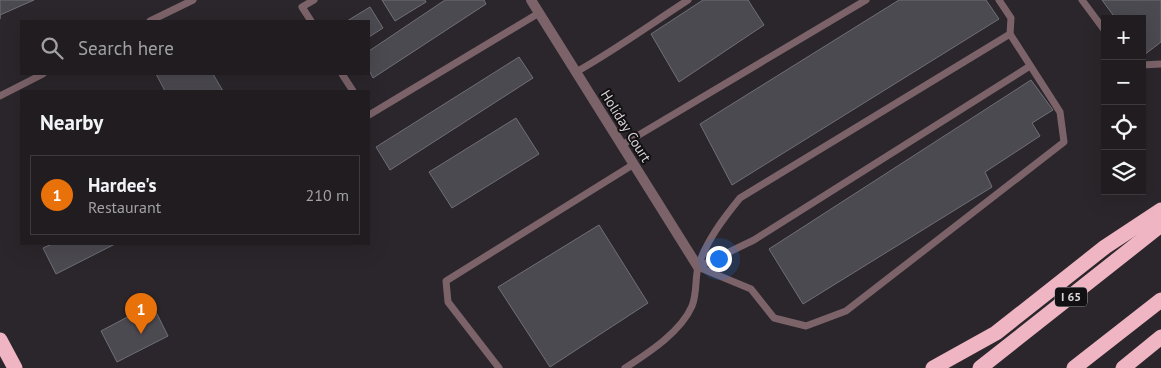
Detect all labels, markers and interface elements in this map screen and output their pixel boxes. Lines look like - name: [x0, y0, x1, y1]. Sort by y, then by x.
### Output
- map controls: [1101, 15, 1146, 195]
- button: +: [1101, 15, 1146, 60]
- search box: [20, 20, 370, 75]
- icon: search: [38, 34, 66, 62]
- text: Search here: [78, 36, 174, 60]
- button: −: [1101, 60, 1146, 105]
- street label: Holiday Court: [597, 87, 655, 166]
- button: locate: [1101, 105, 1146, 150]
- text: Nearby: [40, 109, 103, 136]
- button: layers: [1101, 150, 1146, 195]
- text: Hardee's: [88, 173, 156, 197]
- text: 1: [52, 185, 62, 205]
- text: 210 m: [306, 185, 349, 205]
- text: Restaurant: [88, 197, 161, 217]
- your location: [706, 246, 732, 272]
- road number: I 65: [1055, 288, 1087, 306]
- pin: 1: [125, 293, 157, 334]

